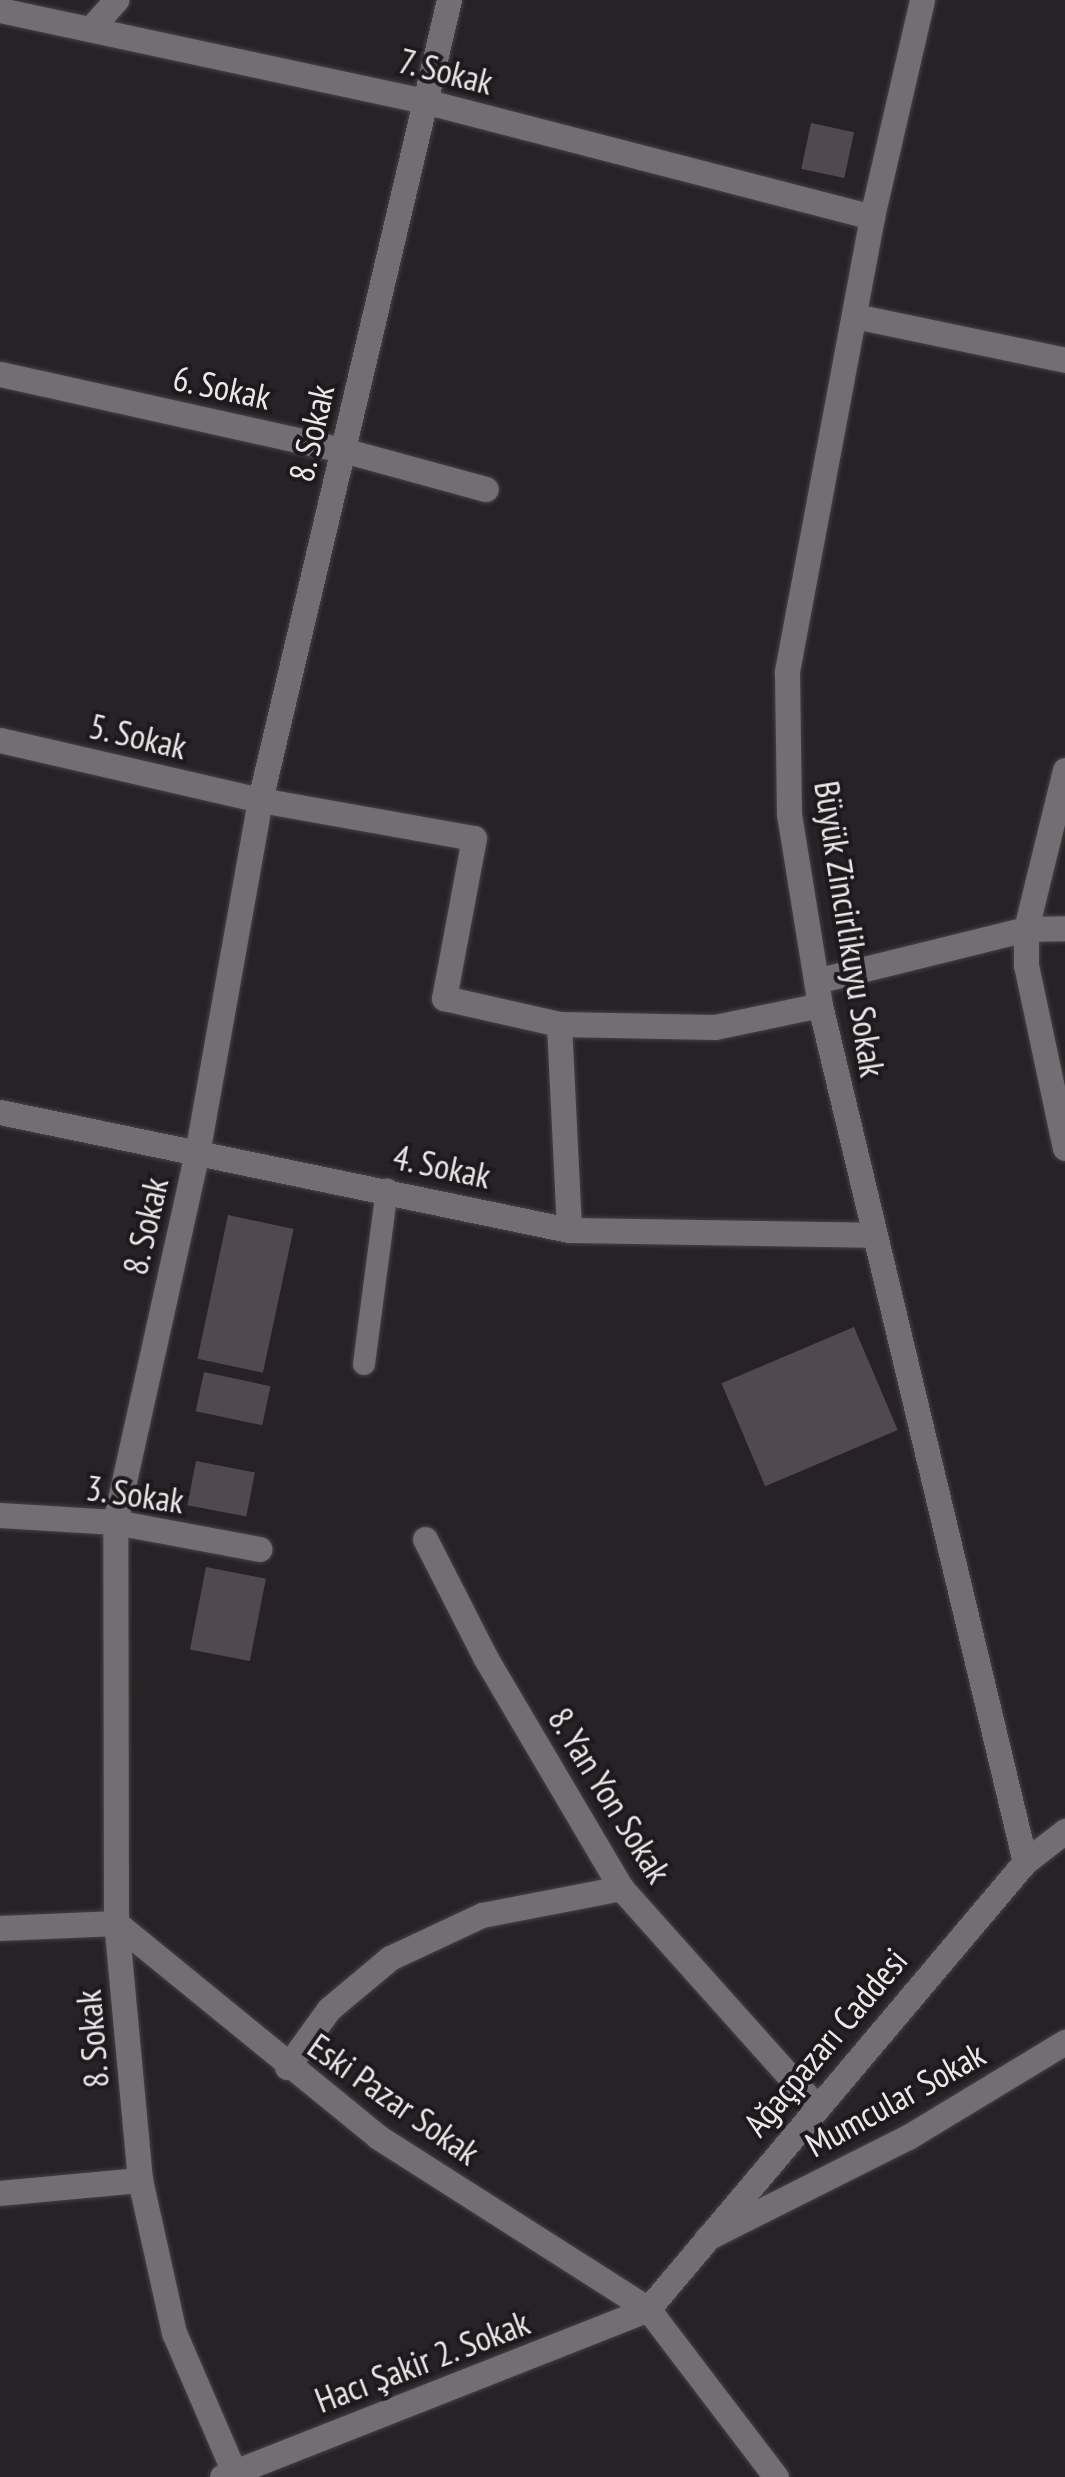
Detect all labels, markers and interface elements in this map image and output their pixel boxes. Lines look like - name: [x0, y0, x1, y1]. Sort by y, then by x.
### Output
- street label: 7. Sokak: [394, 39, 498, 103]
- street label: 6. Sokak: [168, 356, 276, 418]
- street label: 8. Sokak: [279, 379, 343, 487]
- street label: 5. Sokak: [84, 704, 192, 768]
- street label: Büyük Zincirlikuyu Sokak: [806, 777, 894, 1081]
- street label: 4. Sokak: [388, 1135, 496, 1197]
- street label: 8. Sokak: [113, 1172, 177, 1280]
- street label: 3. Sokak: [82, 1466, 188, 1522]
- street label: 8. Yan Yon Sokak: [538, 1698, 682, 1892]
- street label: Ağaçpazarı Caddesi: [734, 1940, 916, 2144]
- street label: 8. Sokak: [67, 1987, 117, 2091]
- street label: Eski Pazar Sokak: [300, 2025, 488, 2173]
- street label: Mumcular Sokak: [798, 2033, 992, 2165]
- street label: Hacı Şakir 2. Sokak: [308, 2301, 536, 2421]

